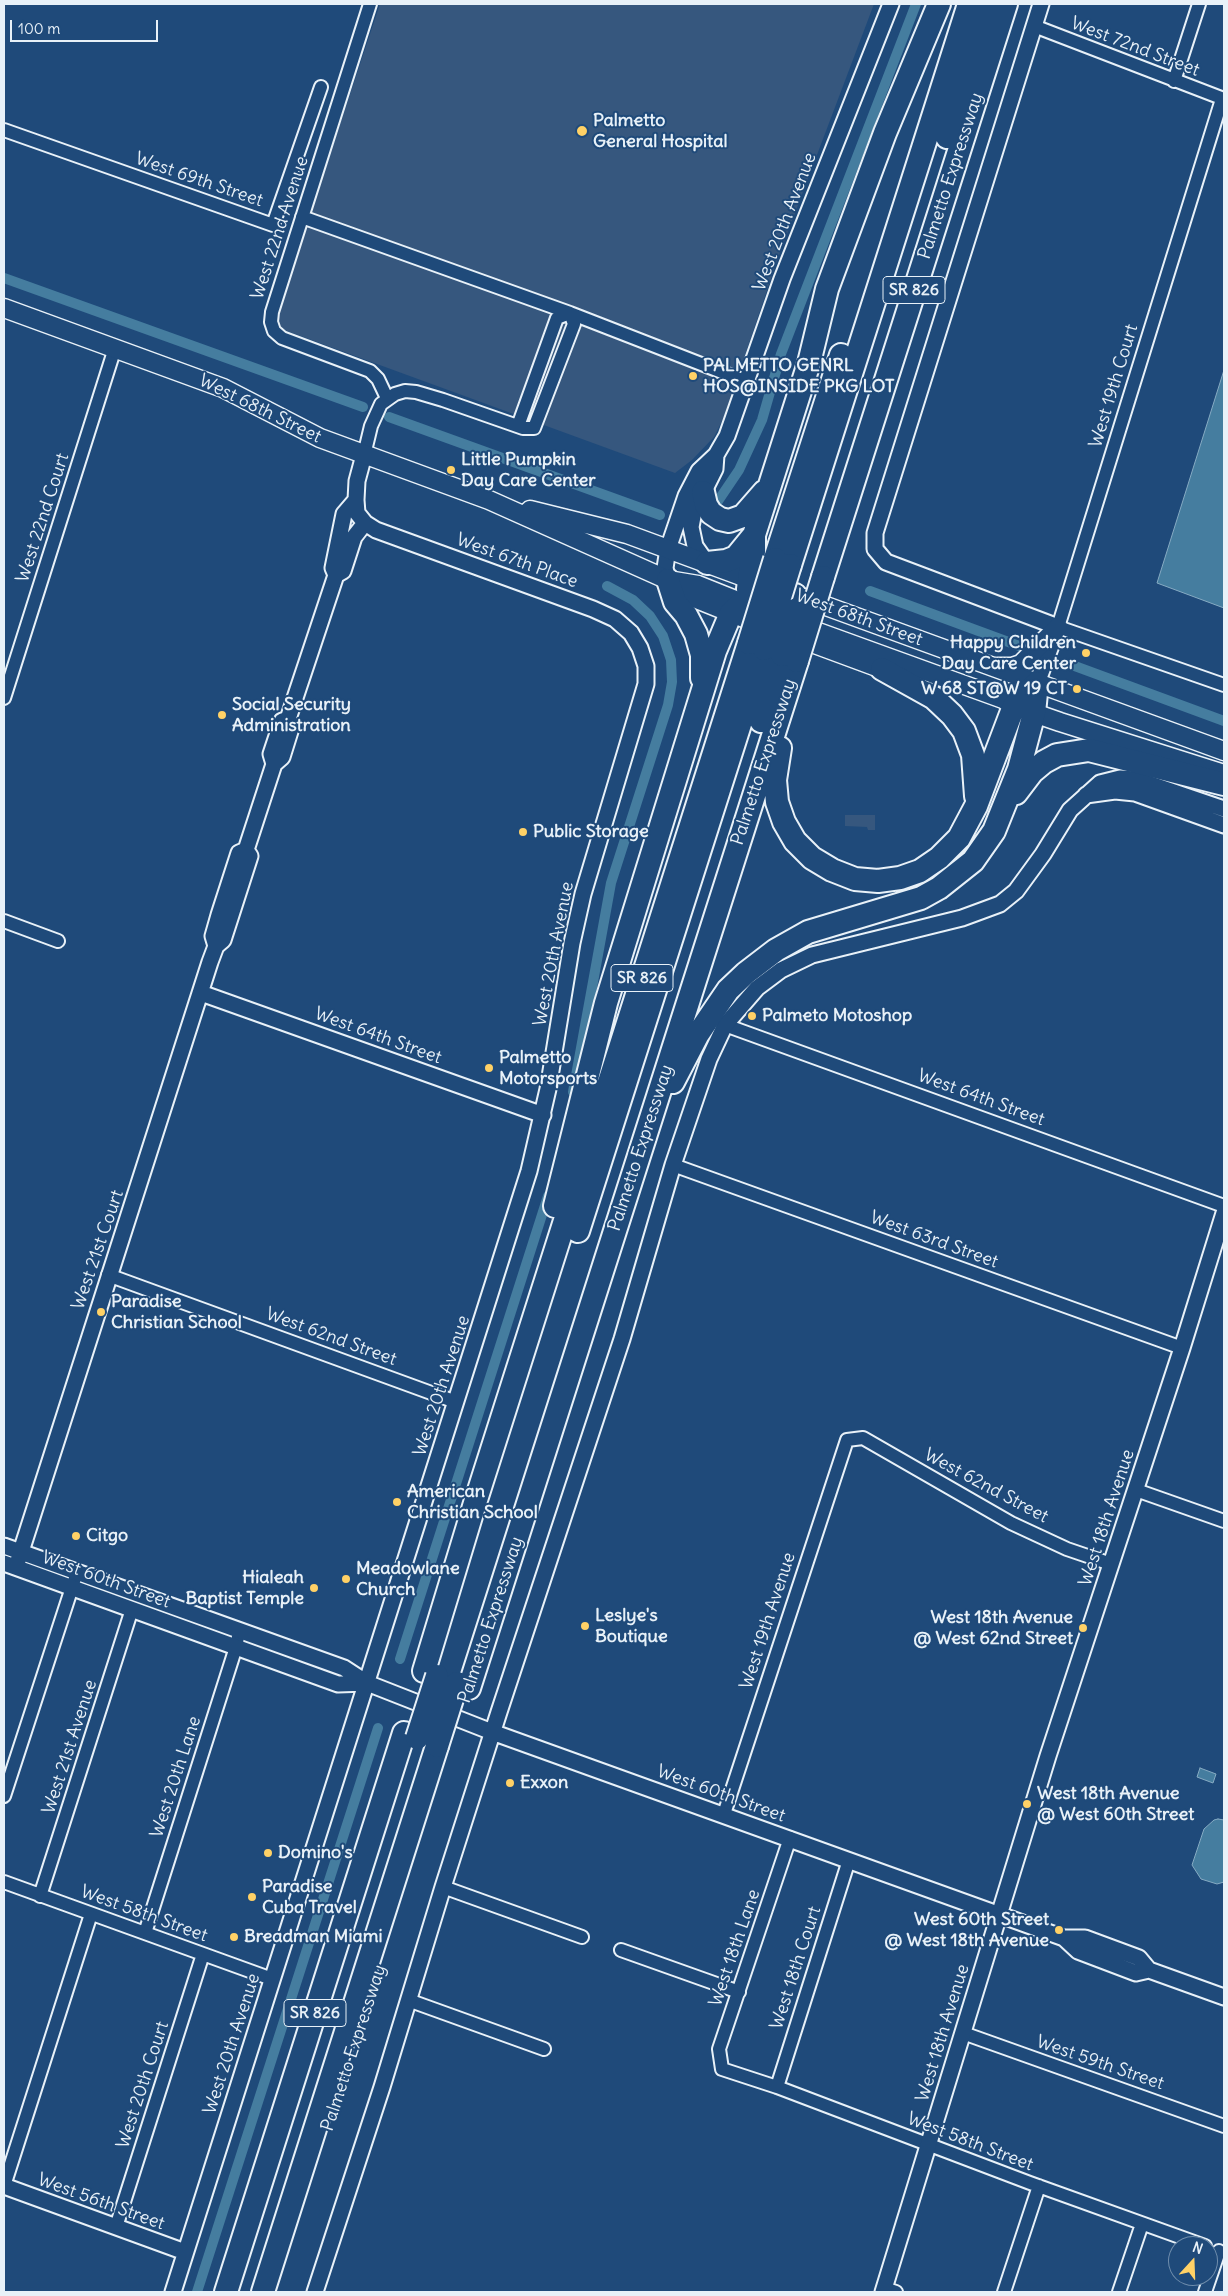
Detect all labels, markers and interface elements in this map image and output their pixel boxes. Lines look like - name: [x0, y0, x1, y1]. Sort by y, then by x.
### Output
- scale bar: [12, 10, 160, 42]
- street label: West 72nd Street: [1068, 13, 1202, 81]
- text: 100 m: [18, 19, 60, 38]
- street label: Palmetto Expressway: [914, 90, 988, 262]
- place label: Palmetto General Hospital: [593, 110, 727, 152]
- marker: Palmetto General Hospital: [575, 124, 589, 138]
- street label: West 69th Street: [132, 148, 266, 212]
- street label: West 20th Avenue: [749, 150, 821, 294]
- street label: West 22nd Avenue: [247, 154, 313, 302]
- road number: SR 826: [883, 276, 945, 304]
- street label: West 19th Court: [1085, 322, 1143, 450]
- place label: PALMETTO GENRL HOS@INSIDE PKG LOT: [703, 355, 894, 398]
- street label: West 68th Street: [195, 370, 325, 448]
- marker: PALMETTO GENRL HOS@INSIDE PKG LOT: [687, 370, 699, 382]
- place label: Little Pumpkin Day Care Center: [461, 449, 595, 492]
- street label: West 22nd Court: [12, 451, 74, 585]
- marker: Little Pumpkin Day Care Center: [445, 464, 457, 476]
- street label: West 67th Place: [453, 529, 581, 593]
- street label: West 68th Street: [793, 585, 925, 651]
- place label: Happy Children Day Care Center: [942, 632, 1076, 674]
- marker: Happy Children Day Care Center: [1080, 647, 1092, 659]
- street label: Palmetto Expressway: [727, 676, 801, 848]
- place label: W 68 ST@W 19 CT: [921, 678, 1067, 700]
- marker: W 68 ST@W 19 CT: [1071, 683, 1083, 695]
- place label: Social Security Administration: [232, 694, 351, 736]
- marker: Social Security Administration: [216, 709, 228, 721]
- place label: Public Storage: [533, 821, 649, 843]
- marker: Public Storage: [517, 826, 529, 838]
- street label: West 20th Avenue: [529, 880, 579, 1028]
- road number: SR 826: [611, 964, 673, 991]
- street label: West 64th Street: [312, 1003, 444, 1069]
- place label: Palmeto Motoshop: [762, 1005, 912, 1027]
- marker: Palmeto Motoshop: [746, 1010, 758, 1022]
- place label: Palmetto Motorsports: [499, 1047, 597, 1090]
- marker: Palmetto Motorsports: [483, 1062, 495, 1074]
- street label: Palmetto Expressway: [604, 1062, 678, 1234]
- street label: West 64th Street: [915, 1065, 1047, 1131]
- street label: West 21st Court: [67, 1187, 129, 1313]
- street label: West 63rd Street: [867, 1207, 1001, 1273]
- place label: Paradise Christian School: [111, 1291, 242, 1334]
- street label: West 62nd Street: [263, 1303, 399, 1371]
- marker: Paradise Christian School: [95, 1306, 107, 1318]
- street label: West 20th Avenue: [409, 1313, 475, 1459]
- street label: West 62nd Street: [920, 1444, 1052, 1528]
- street label: West 18th Avenue: [1075, 1447, 1139, 1589]
- place label: American Christian School: [407, 1481, 538, 1524]
- marker: American Christian School: [391, 1496, 403, 1508]
- place label: Citgo: [86, 1525, 128, 1547]
- marker: Citgo: [70, 1530, 82, 1542]
- street label: Palmetto Expressway: [454, 1534, 528, 1706]
- street label: West 60th Street: [39, 1547, 173, 1613]
- street label: West 19th Avenue: [736, 1550, 800, 1692]
- place label: Meadowlane Church: [356, 1558, 460, 1600]
- place label: Hialeah Baptist Temple: [186, 1567, 304, 1610]
- marker: Meadowlane Church: [340, 1573, 352, 1585]
- marker: Hialeah Baptist Temple: [308, 1582, 320, 1594]
- place label: Leslye's Boutique: [595, 1605, 668, 1648]
- place label: West 18th Avenue @ West 62nd Street: [913, 1607, 1073, 1650]
- marker: Leslye's Boutique: [579, 1620, 591, 1632]
- marker: West 18th Avenue @ West 62nd Street: [1077, 1622, 1089, 1634]
- street label: West 21st Avenue: [38, 1677, 102, 1817]
- street label: West 20th Lane: [146, 1714, 206, 1840]
- street label: West 60th Street: [654, 1761, 788, 1827]
- place label: Exxon: [520, 1772, 568, 1794]
- marker: Exxon: [504, 1777, 516, 1789]
- place label: West 18th Avenue @ West 60th Street: [1037, 1783, 1194, 1826]
- marker: West 18th Avenue @ West 60th Street: [1021, 1798, 1033, 1810]
- place label: Domino's: [278, 1842, 353, 1864]
- marker: Domino's: [262, 1847, 274, 1859]
- place label: Paradise Cuba Travel: [262, 1876, 357, 1918]
- street label: West 58th Street: [78, 1881, 210, 1947]
- street label: West 18th Lane: [705, 1887, 765, 2009]
- marker: Paradise Cuba Travel: [246, 1891, 258, 1903]
- street label: West 18th Court: [766, 1904, 826, 2032]
- place label: West 60th Street @ West 18th Avenue: [884, 1909, 1049, 1952]
- marker: West 60th Street @ West 18th Avenue: [1053, 1924, 1065, 1936]
- place label: Breadman Miami: [244, 1926, 383, 1948]
- marker: Breadman Miami: [228, 1931, 240, 1943]
- street label: Palmetto Expressway: [317, 1962, 391, 2134]
- street label: West 18th Avenue: [912, 1962, 974, 2104]
- street label: West 20th Avenue: [199, 1971, 265, 2117]
- road number: SR 826: [284, 2000, 346, 2026]
- street label: West 20th Court: [112, 2019, 174, 2151]
- street label: West 59th Street: [1033, 2031, 1167, 2095]
- street label: West 58th Street: [904, 2108, 1036, 2176]
- street label: West 56th Street: [35, 2169, 167, 2235]
- north arrow: [1168, 2236, 1218, 2286]
- text: N: [1190, 2238, 1205, 2258]

